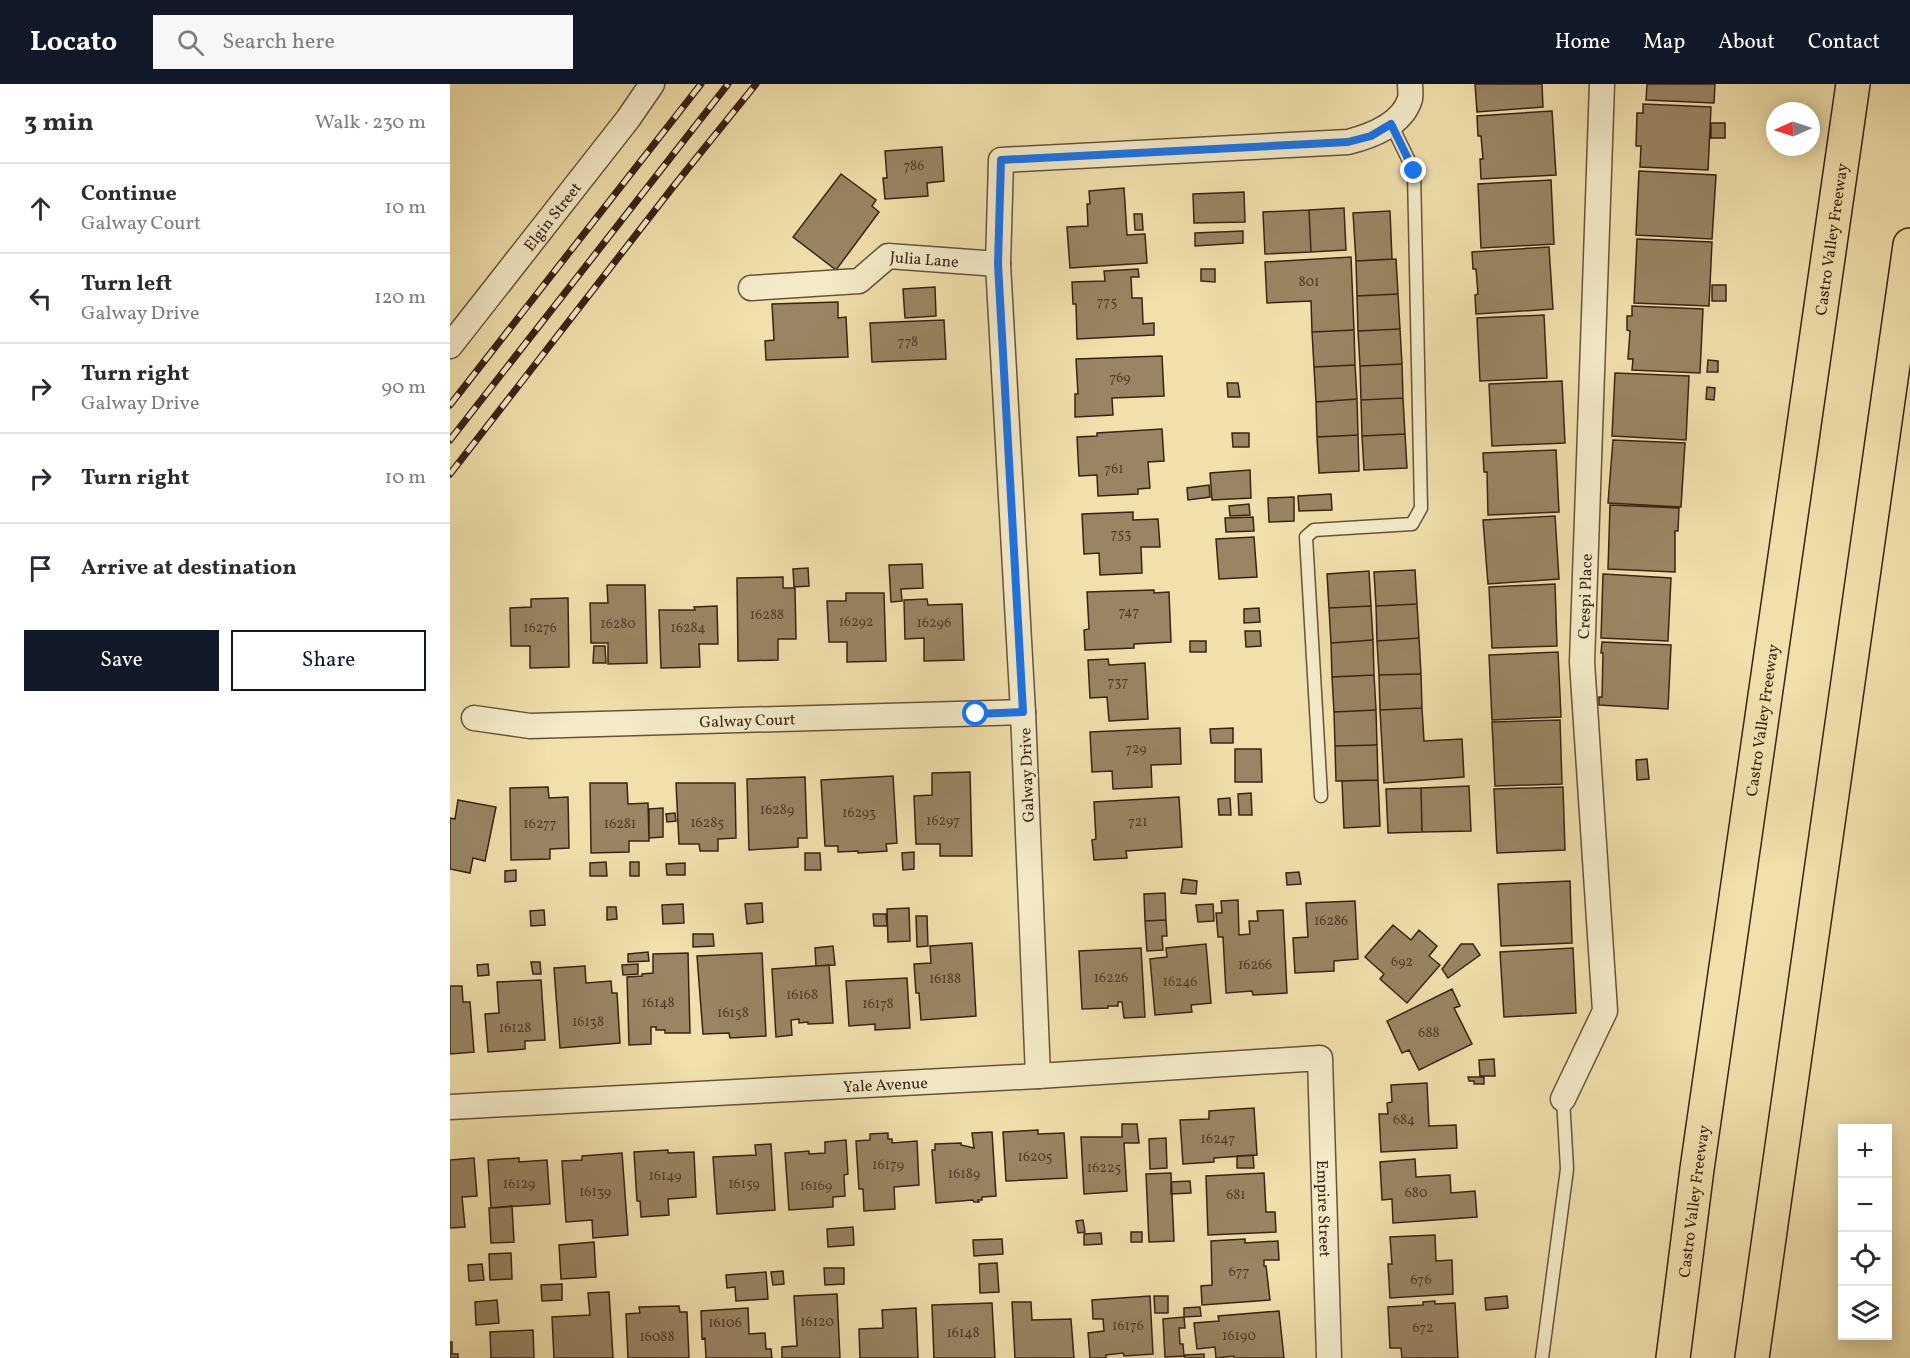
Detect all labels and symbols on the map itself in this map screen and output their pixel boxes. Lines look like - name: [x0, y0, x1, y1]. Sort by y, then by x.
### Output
- north arrow: [1766, 102, 1820, 156]
- house number: 786: [904, 157, 924, 176]
- route end: [1400, 157, 1426, 183]
- street label: Castro Valley Freeway: [1811, 161, 1855, 317]
- street label: Elgin Street: [519, 178, 588, 257]
- street label: Julia Lane: [889, 247, 960, 274]
- house number: 801: [1299, 273, 1319, 292]
- house number: 775: [1097, 293, 1117, 312]
- house number: 778: [898, 333, 918, 352]
- house number: 769: [1109, 369, 1131, 388]
- house number: 761: [1104, 460, 1124, 479]
- house number: 753: [1111, 525, 1131, 544]
- street label: Crespi Place: [1574, 553, 1599, 640]
- house number: 747: [1119, 603, 1139, 622]
- house number: 16288: [750, 606, 784, 625]
- house number: 16292: [839, 613, 873, 632]
- house number: 16296: [917, 614, 951, 633]
- house number: 16280: [600, 615, 636, 634]
- house number: 16276: [523, 619, 557, 638]
- house number: 16284: [670, 619, 706, 638]
- street label: Castro Valley Freeway: [1742, 642, 1785, 798]
- house number: 737: [1108, 673, 1128, 692]
- route start: [962, 700, 988, 726]
- street label: Galway Court: [699, 709, 796, 734]
- street label: Galway Drive: [1015, 727, 1041, 823]
- house number: 729: [1125, 740, 1147, 759]
- house number: 16289: [760, 801, 794, 820]
- house number: 16293: [842, 804, 876, 823]
- house number: 16297: [926, 812, 960, 831]
- house number: 721: [1128, 813, 1148, 832]
- house number: 16285: [690, 814, 724, 833]
- house number: 16277: [523, 815, 557, 834]
- house number: 16281: [604, 815, 636, 834]
- house number: 16286: [1314, 912, 1348, 931]
- house number: 692: [1391, 953, 1413, 972]
- house number: 16266: [1238, 956, 1272, 975]
- house number: 16226: [1094, 969, 1128, 988]
- house number: 16188: [929, 970, 961, 989]
- house number: 16246: [1163, 973, 1197, 992]
- house number: 16168: [786, 986, 818, 1005]
- house number: 16148: [641, 994, 675, 1013]
- house number: 16178: [862, 995, 894, 1014]
- house number: 16158: [717, 1004, 749, 1023]
- house number: 16138: [572, 1013, 604, 1032]
- house number: 16128: [499, 1019, 531, 1038]
- house number: 688: [1418, 1024, 1440, 1043]
- street label: Yale Avenue: [842, 1073, 929, 1099]
- house number: 684: [1393, 1111, 1415, 1130]
- street label: Castro Valley Freeway: [1674, 1124, 1716, 1279]
- house number: 16247: [1201, 1130, 1236, 1149]
- house number: 16205: [1018, 1148, 1052, 1167]
- house number: 16179: [872, 1156, 904, 1175]
- house number: 16225: [1087, 1159, 1121, 1178]
- street label: Empire Street: [1310, 1160, 1335, 1258]
- house number: 16189: [948, 1165, 980, 1184]
- house number: 16149: [648, 1167, 682, 1186]
- house number: 16129: [503, 1175, 535, 1194]
- house number: 16159: [728, 1175, 760, 1194]
- house number: 16169: [800, 1177, 832, 1196]
- house number: 16139: [579, 1183, 611, 1202]
- house number: 680: [1405, 1184, 1427, 1203]
- house number: 681: [1226, 1186, 1246, 1205]
- house number: 677: [1229, 1263, 1250, 1282]
- house number: 676: [1411, 1271, 1431, 1290]
- house number: 16120: [800, 1313, 834, 1332]
- house number: 16106: [708, 1314, 742, 1333]
- house number: 16176: [1112, 1317, 1144, 1336]
- house number: 672: [1412, 1319, 1434, 1338]
- house number: 16148: [946, 1324, 980, 1343]
- house number: 16190: [1222, 1327, 1256, 1346]
- house number: 16088: [639, 1328, 675, 1347]

